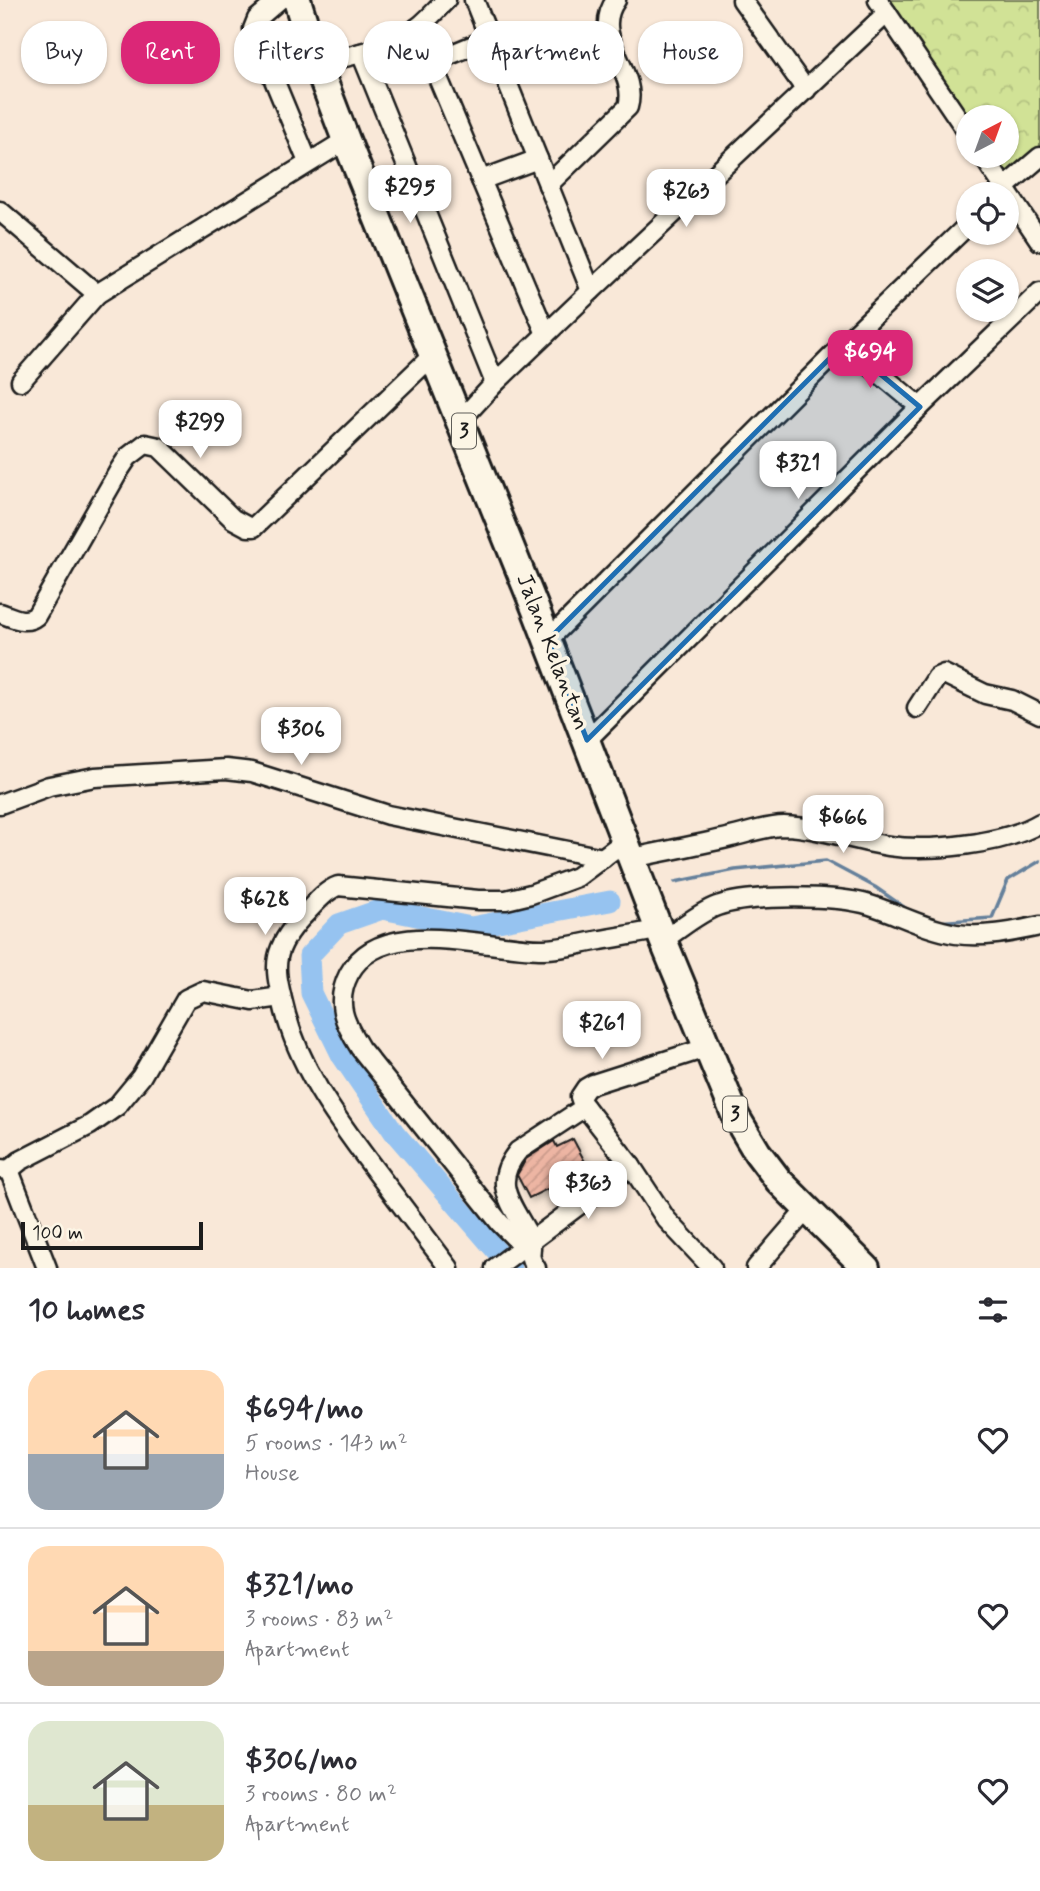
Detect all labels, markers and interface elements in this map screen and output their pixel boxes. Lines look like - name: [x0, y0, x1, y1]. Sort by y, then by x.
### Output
- chip: Buy: [21, 21, 107, 84]
- chip: Rent: [121, 21, 220, 84]
- chip: Filters: [234, 21, 349, 84]
- chip: New: [363, 21, 453, 84]
- chip: Apartment: [467, 21, 624, 84]
- chip: House: [638, 21, 743, 84]
- north arrow: [956, 105, 1018, 168]
- map controls: [956, 105, 1019, 322]
- pin: $295: [369, 166, 451, 225]
- pin: $263: [645, 170, 727, 229]
- text: $295: [384, 173, 436, 203]
- text: $263: [663, 177, 709, 207]
- button: locate: [956, 182, 1019, 245]
- button: layers: [956, 259, 1019, 322]
- pin: $694: [829, 330, 911, 390]
- text: $694: [844, 338, 896, 368]
- pin: $299: [159, 400, 241, 460]
- text: $299: [175, 408, 225, 438]
- road number: 3: [452, 414, 476, 448]
- pin: $321: [757, 442, 839, 501]
- text: $321: [775, 449, 821, 479]
- street label: Jalan Kelantan: [508, 570, 596, 734]
- pin: $306: [260, 708, 342, 767]
- text: $306: [277, 715, 325, 745]
- pin: $666: [802, 796, 884, 855]
- text: $666: [819, 803, 867, 833]
- pin: $628: [224, 878, 306, 937]
- text: $628: [240, 885, 290, 915]
- pin: $261: [561, 1002, 643, 1061]
- text: $261: [579, 1009, 625, 1039]
- road number: 3: [723, 1096, 747, 1132]
- pin: $363: [547, 1162, 629, 1221]
- text: $363: [565, 1169, 611, 1199]
- scale bar: [21, 1219, 203, 1251]
- text: 100 m: [32, 1221, 83, 1246]
- text: 10 homes: [28, 1291, 145, 1330]
- icon: filters: [974, 1291, 1012, 1329]
- text: $694/mo: [245, 1390, 363, 1429]
- icon: home: [84, 1398, 168, 1482]
- icon: heart: [974, 1421, 1012, 1459]
- text: 5 rooms · 143 m²: [245, 1429, 408, 1459]
- text: House: [245, 1459, 299, 1489]
- text: $321/mo: [245, 1566, 354, 1605]
- icon: home: [84, 1574, 168, 1658]
- icon: heart: [974, 1597, 1012, 1635]
- text: 3 rooms · 83 m²: [245, 1605, 393, 1635]
- text: Apartment: [245, 1635, 350, 1665]
- text: $306/mo: [245, 1741, 357, 1780]
- icon: home: [84, 1749, 168, 1833]
- icon: heart: [974, 1772, 1012, 1810]
- text: 3 rooms · 80 m²: [245, 1780, 397, 1810]
- text: Apartment: [245, 1810, 350, 1840]

